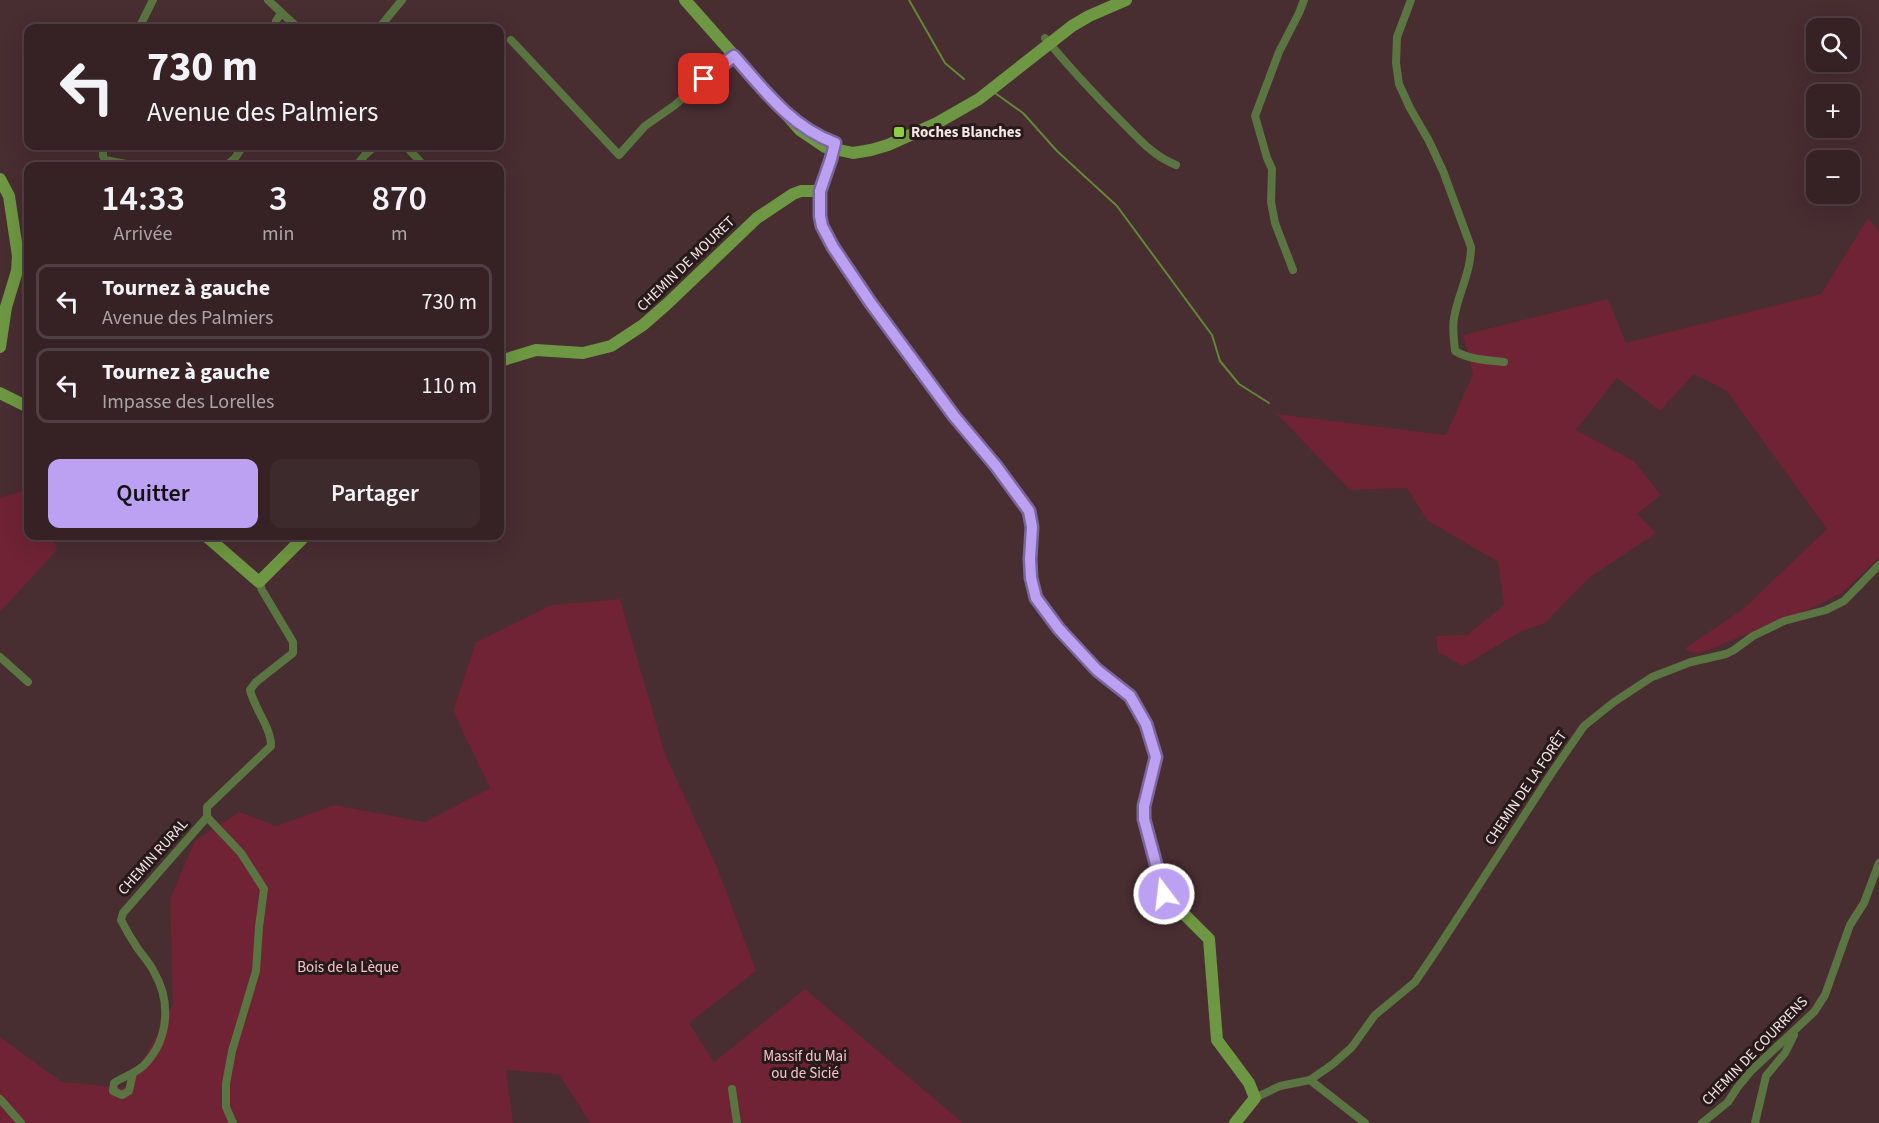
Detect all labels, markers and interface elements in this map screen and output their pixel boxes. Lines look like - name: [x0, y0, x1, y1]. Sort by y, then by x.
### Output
- map controls: [1806, 18, 1860, 204]
- button: search: [1806, 18, 1860, 72]
- text: 730 m: [147, 37, 258, 97]
- icon: left: [48, 48, 126, 126]
- pin: [678, 53, 729, 104]
- icon: arrive: [687, 62, 720, 95]
- button: +: [1806, 84, 1860, 138]
- text: Avenue des Palmiers: [147, 93, 378, 132]
- place label: Roches Blanches: [911, 122, 1022, 143]
- marker: Roches Blanches: [892, 125, 906, 139]
- button: −: [1806, 150, 1860, 204]
- text: 14:33: [101, 173, 185, 224]
- text: 3: [269, 173, 287, 224]
- text: 870: [371, 173, 427, 224]
- street label: CHEMIN DE MOURET: [632, 212, 740, 316]
- text: Arrivée: [114, 220, 172, 248]
- text: min: [262, 220, 294, 248]
- text: m: [391, 220, 407, 248]
- text: Tournez à gauche: [102, 272, 270, 304]
- icon: left: [51, 285, 84, 318]
- text: 730 m: [422, 286, 477, 318]
- text: Avenue des Palmiers: [102, 304, 273, 332]
- text: Tournez à gauche: [102, 356, 270, 388]
- icon: left: [51, 369, 84, 402]
- text: 110 m: [422, 370, 477, 402]
- text: Impasse des Lorelles: [102, 388, 274, 416]
- button: Quitter: [48, 459, 258, 528]
- button: Partager: [270, 459, 480, 528]
- street label: CHEMIN DE LA FORÊT: [1480, 727, 1572, 849]
- street label: CHEMIN RURAL: [113, 814, 193, 900]
- position arrow: [1132, 862, 1196, 926]
- park label: Bois de la Lèque: [297, 957, 399, 978]
- street label: CHEMIN DE COURRENS: [1697, 992, 1813, 1110]
- park label: Massif du Mai ou de Sicié: [763, 1046, 847, 1084]

